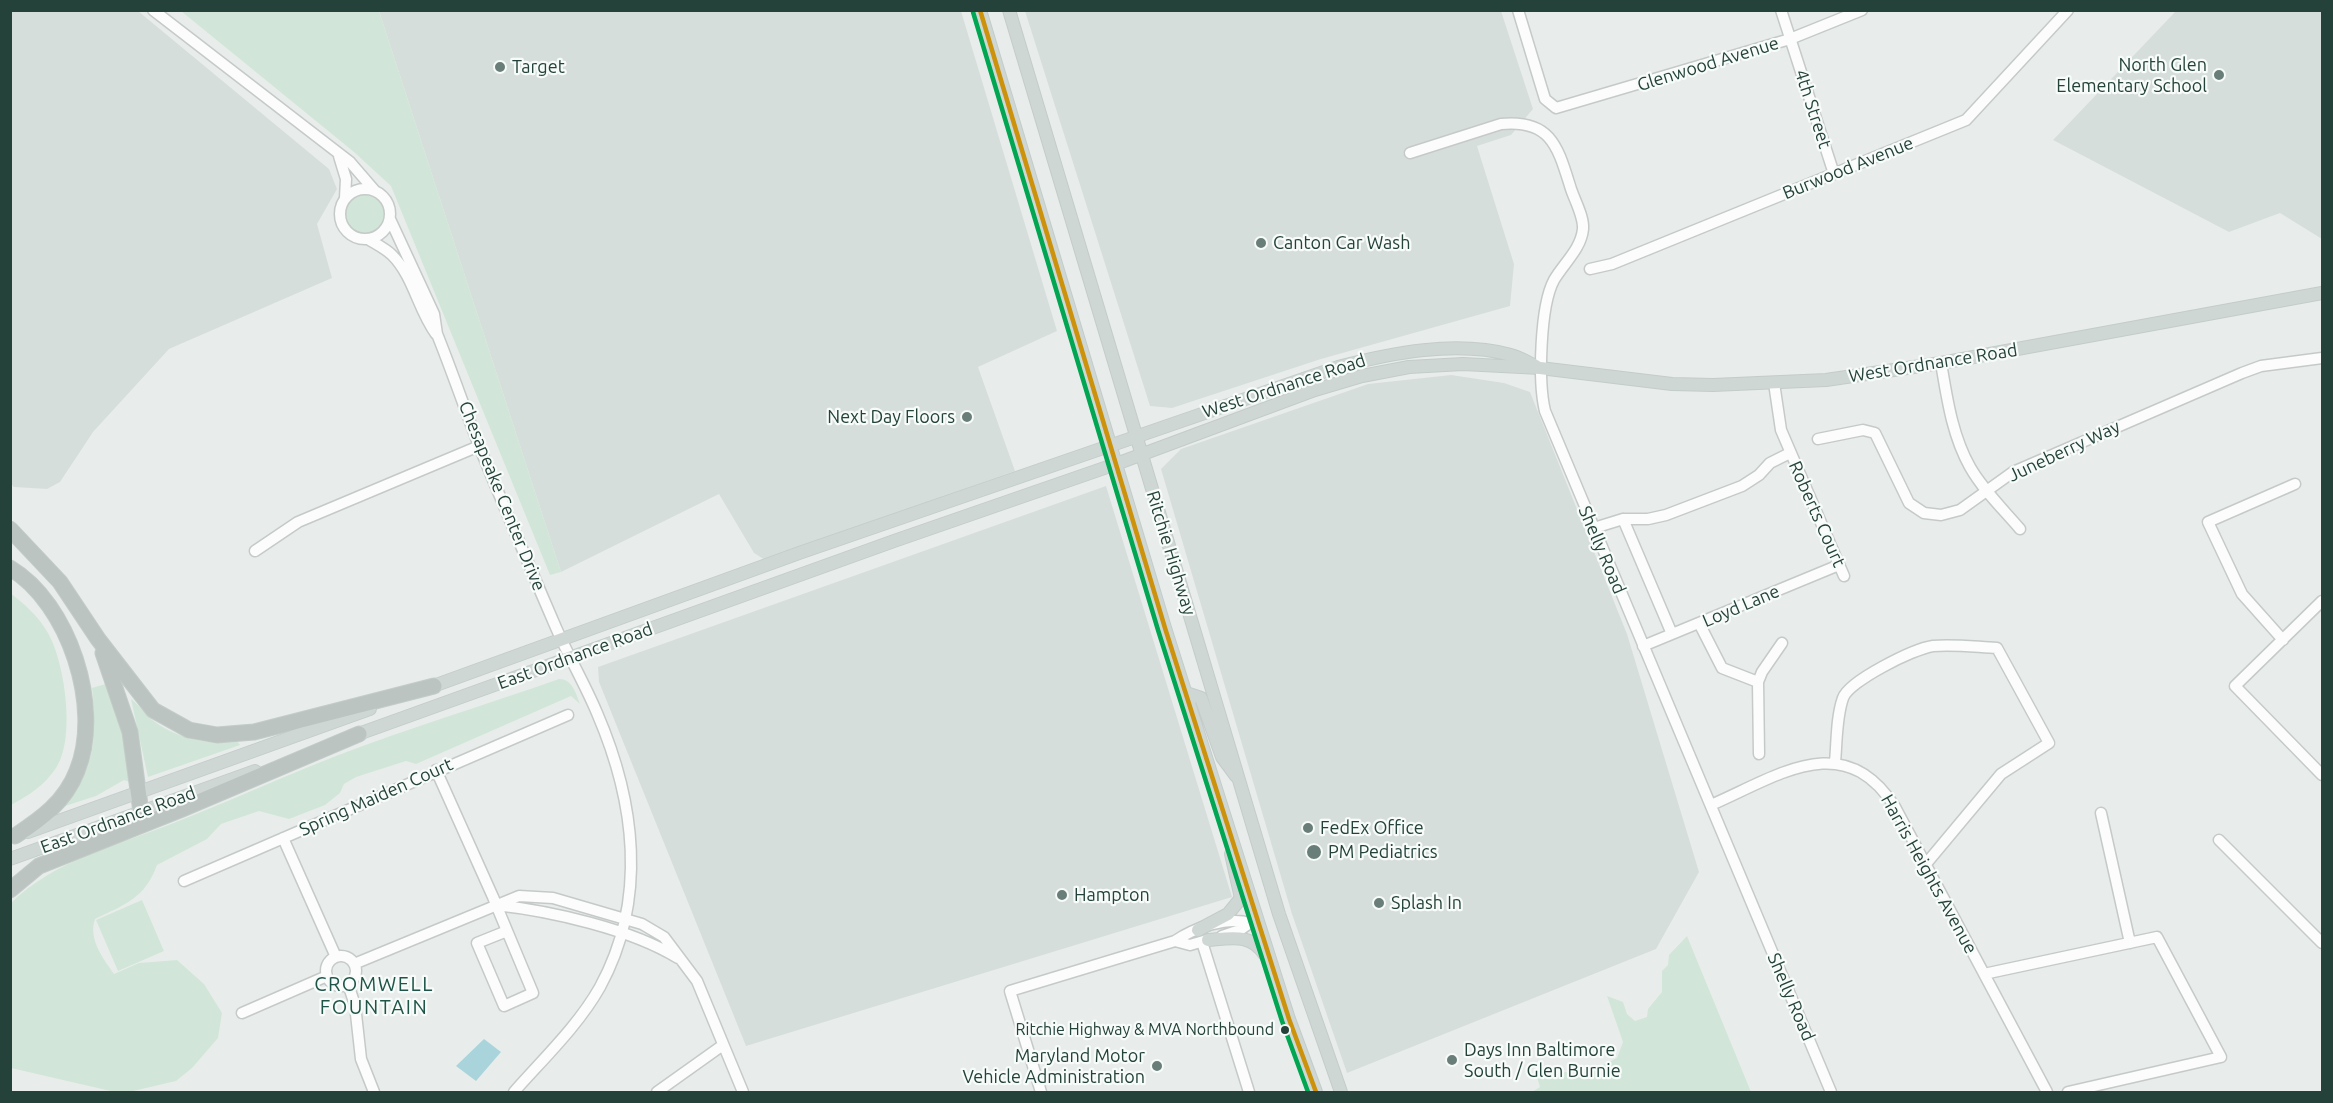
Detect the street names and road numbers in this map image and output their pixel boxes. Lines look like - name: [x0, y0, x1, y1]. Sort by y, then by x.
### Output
- street label: Glenwood Avenue: [1634, 32, 1782, 96]
- street label: 4th Street: [1790, 67, 1836, 151]
- street label: Burwood Avenue: [1779, 132, 1917, 204]
- street label: West Ordnance Road: [1847, 339, 2019, 387]
- street label: West Ordnance Road: [1200, 349, 1368, 423]
- street label: Chesapeake Center Drive: [454, 398, 550, 594]
- street label: Juneberry Way: [2005, 416, 2123, 486]
- street label: Roberts Court: [1784, 458, 1850, 570]
- street label: Ritchie Highway: [1142, 488, 1200, 618]
- street label: Shelly Road: [1574, 503, 1630, 597]
- street label: Loyd Lane: [1699, 580, 1783, 632]
- street label: East Ordnance Road: [495, 618, 655, 694]
- street label: Spring Maiden Court: [296, 753, 456, 841]
- street label: East Ordnance Road: [38, 782, 198, 858]
- street label: Harris Heights Avenue: [1876, 791, 1982, 957]
- street label: Shelly Road: [1763, 950, 1819, 1044]

